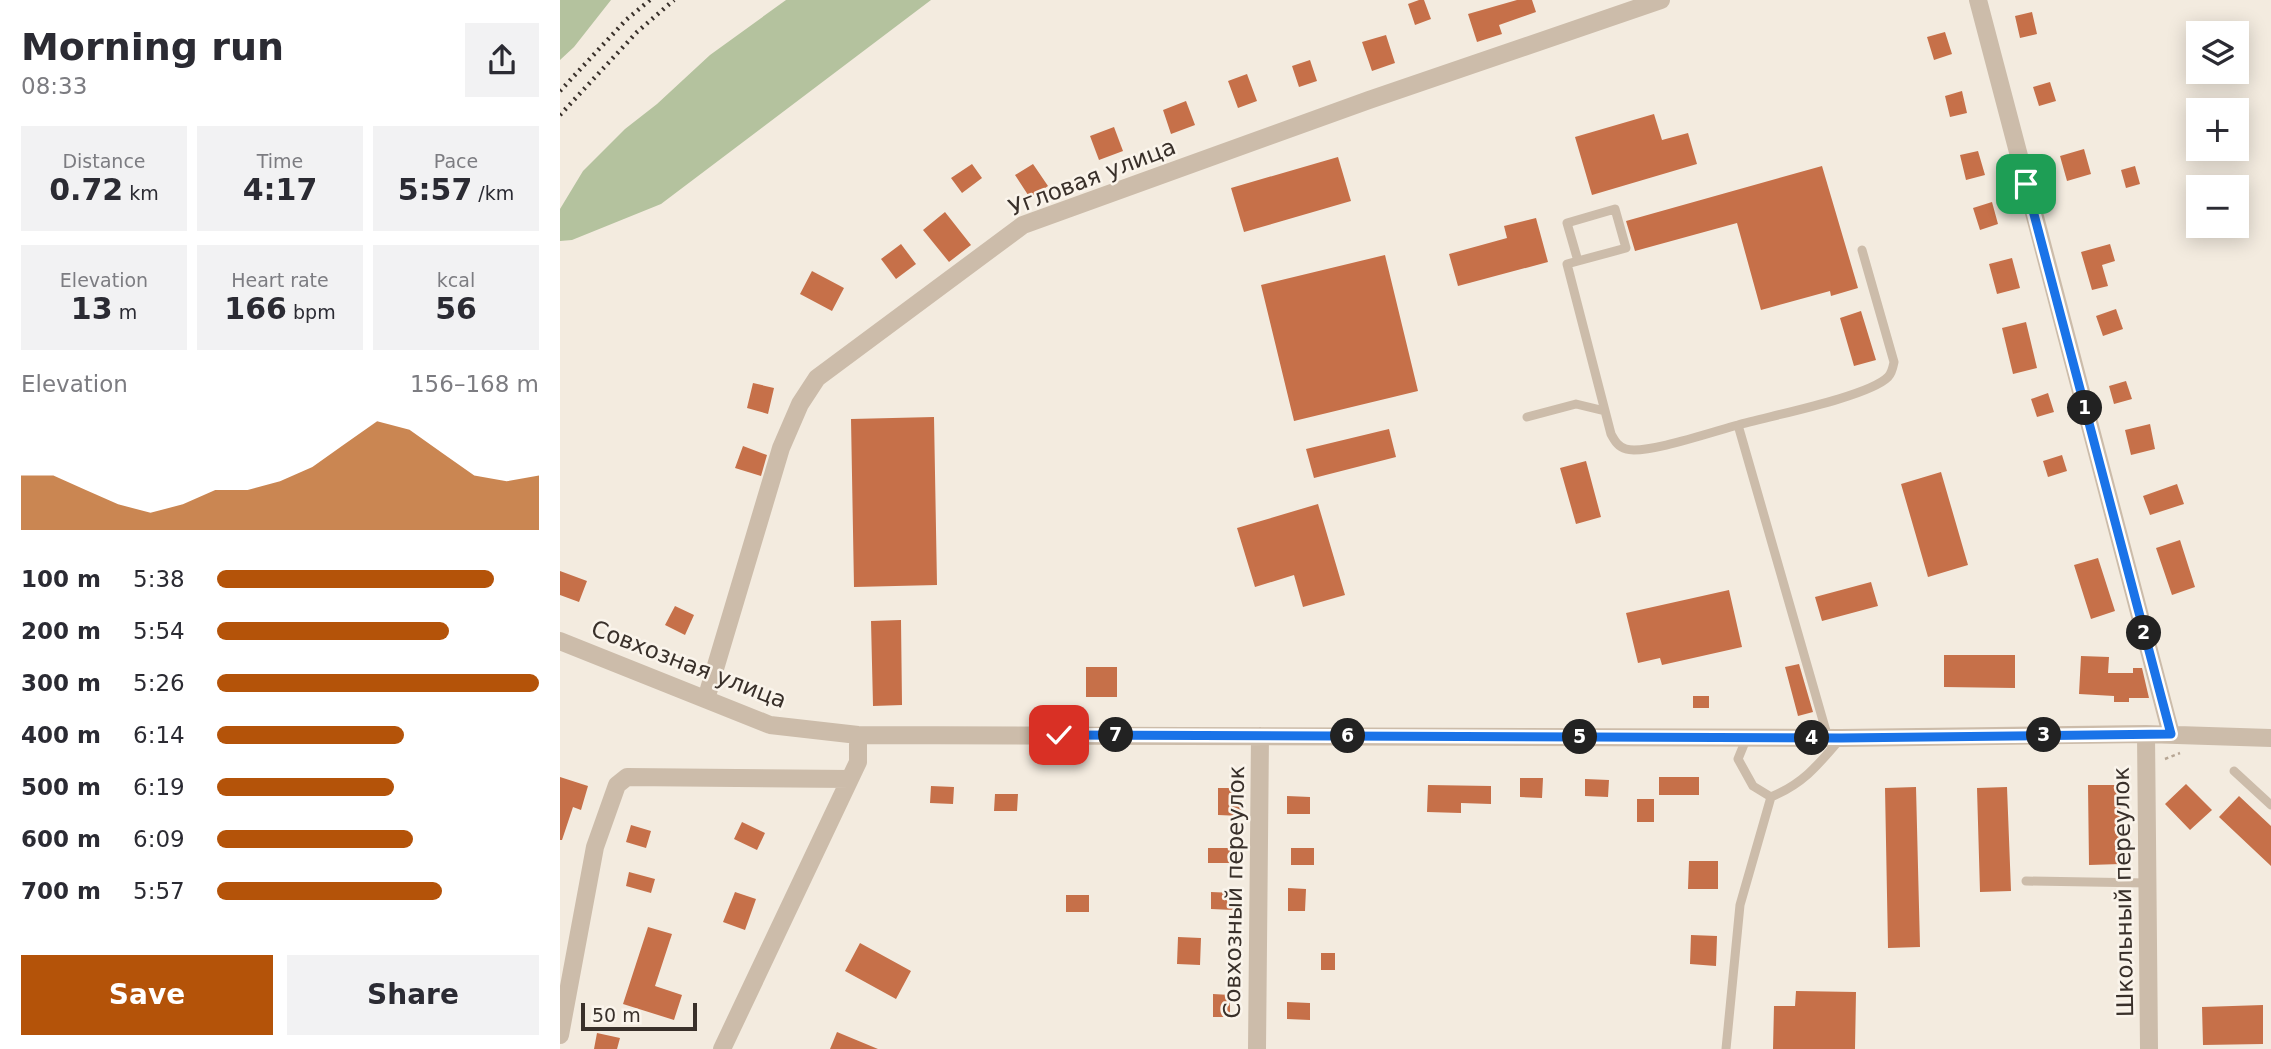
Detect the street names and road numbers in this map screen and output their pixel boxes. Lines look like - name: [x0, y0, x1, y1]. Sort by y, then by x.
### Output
- street label: Угловая улица: [1005, 133, 1179, 221]
- street label: Совхозная улица: [588, 615, 790, 713]
- street label: Совхозный переулок: [1219, 765, 1249, 1019]
- street label: Школьный переулок: [2108, 766, 2138, 1017]

